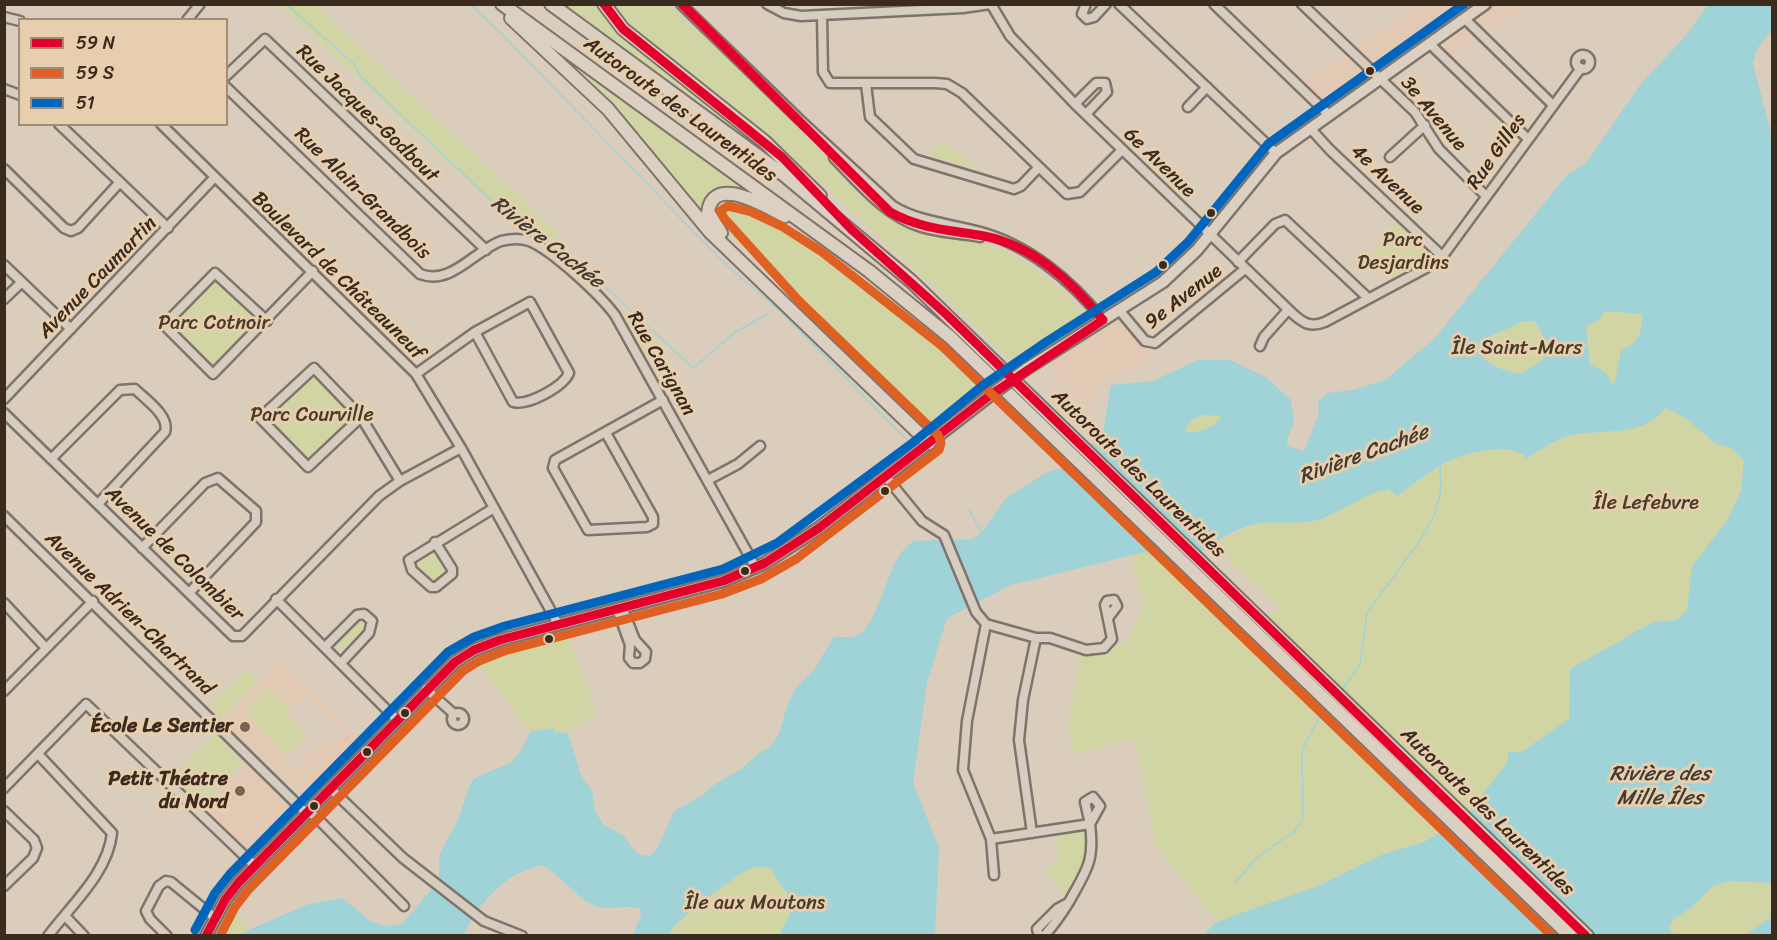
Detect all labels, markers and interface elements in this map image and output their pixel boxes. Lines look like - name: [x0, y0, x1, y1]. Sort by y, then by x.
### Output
- legend: [18, 18, 228, 126]
- text: 59 N: [76, 27, 115, 59]
- street label: Autoroute des Laurentides: [579, 32, 781, 188]
- street label: Rue Jacques-Godbout: [291, 40, 443, 188]
- text: 59 S: [76, 57, 114, 89]
- unlabelled marker: [1364, 65, 1376, 77]
- street label: 3e Avenue: [1395, 72, 1471, 156]
- text: 51: [76, 87, 95, 119]
- street label: Rue Gilles: [1462, 110, 1532, 194]
- street label: Rue Alain-Grandbois: [289, 123, 435, 265]
- street label: 6e Avenue: [1118, 123, 1200, 203]
- street label: 4e Avenue: [1345, 140, 1429, 220]
- street label: Boulevard de Châteauneuf: [246, 187, 430, 365]
- water label: Rivière Cachée: [486, 191, 608, 295]
- unlabelled marker: [1205, 207, 1217, 219]
- street label: Avenue Caumartin: [34, 212, 162, 344]
- park label: Parc Desjardins: [1357, 229, 1449, 276]
- street label: 9e Avenue: [1141, 259, 1227, 335]
- unlabelled marker: [1157, 259, 1169, 271]
- street label: Rue Carignan: [622, 308, 700, 420]
- park label: Parc Cotnoir: [158, 312, 270, 336]
- park label: Île Saint-Mars: [1452, 337, 1582, 361]
- street label: Autoroute des Laurentides: [1046, 385, 1230, 563]
- park label: Parc Courville: [250, 404, 374, 428]
- water label: Rivière Cachée: [1296, 420, 1432, 490]
- street label: Avenue de Colombier: [100, 482, 248, 626]
- unlabelled marker: [879, 485, 891, 497]
- park label: Île Lefebvre: [1593, 492, 1699, 516]
- street label: Avenue Adrien-Chartrand: [40, 527, 218, 701]
- unlabelled marker: [739, 565, 751, 577]
- unlabelled marker: [543, 633, 555, 645]
- unlabelled marker: [399, 707, 411, 719]
- place label: École Le Sentier: [90, 715, 233, 739]
- marker: École Le Sentier: [238, 720, 252, 734]
- street label: Autoroute des Laurentides: [1395, 723, 1579, 901]
- unlabelled marker: [361, 746, 373, 758]
- water label: Rivière des Mille Îles: [1610, 762, 1710, 812]
- place label: Petit Théatre du Nord: [108, 768, 228, 815]
- marker: Petit Théatre du Nord: [233, 784, 247, 798]
- unlabelled marker: [308, 800, 320, 812]
- park label: Île aux Moutons: [685, 892, 825, 916]

